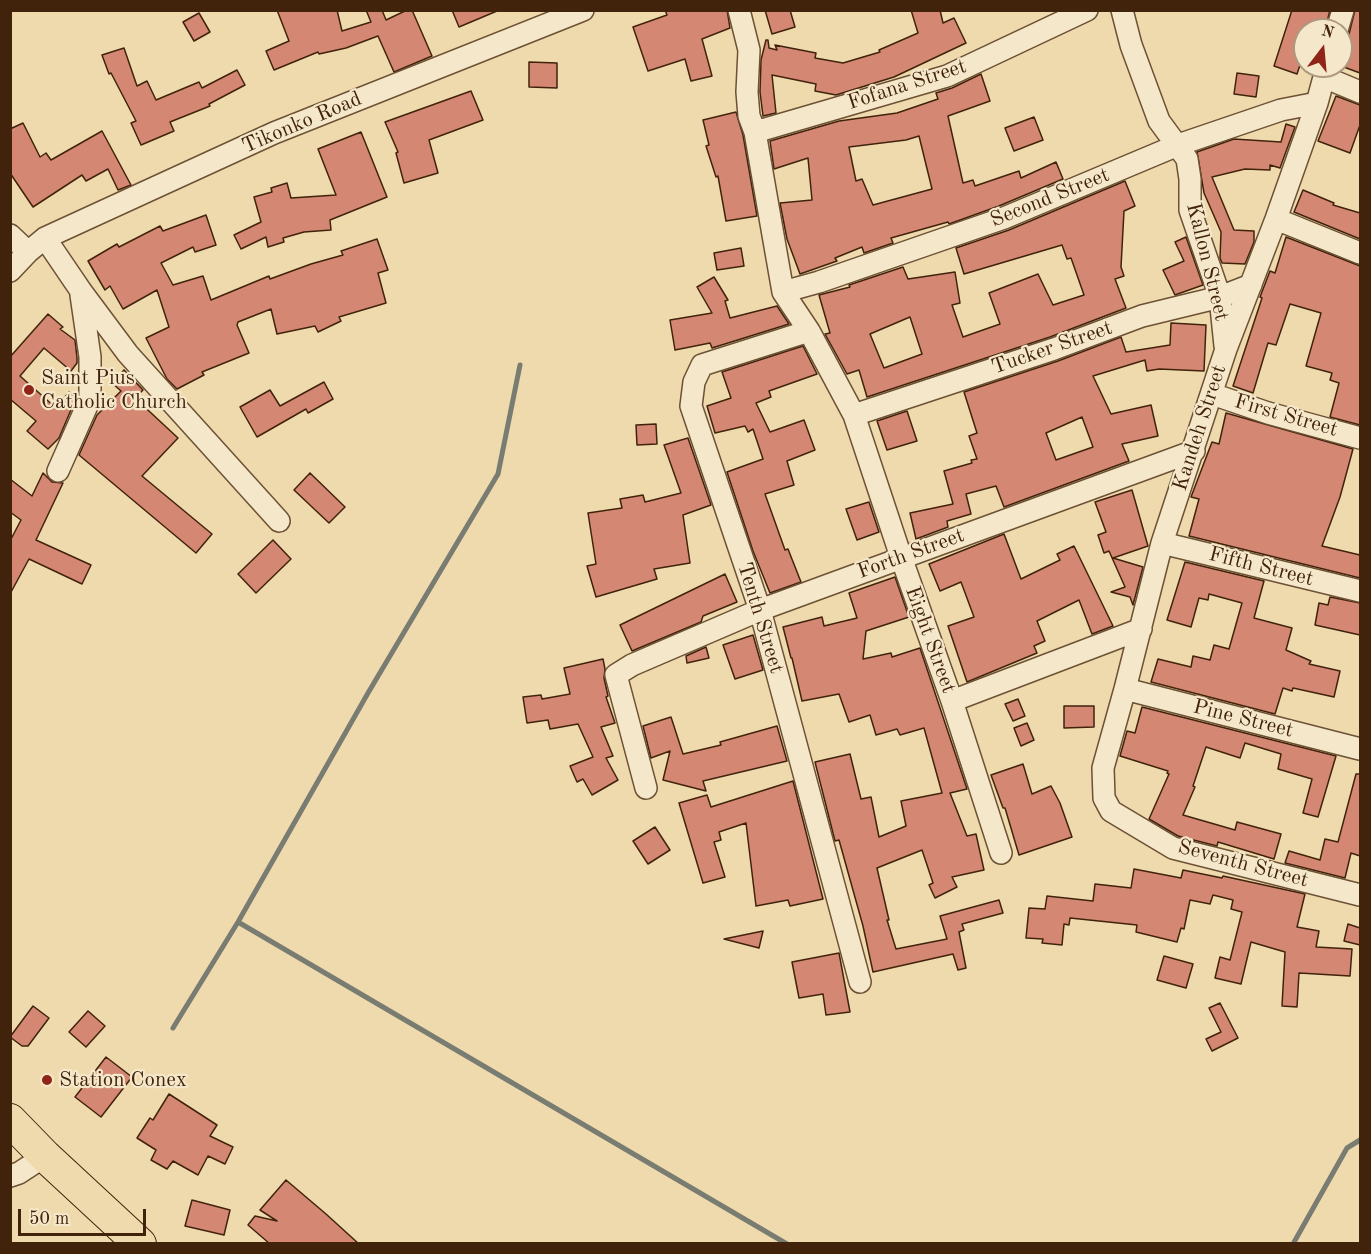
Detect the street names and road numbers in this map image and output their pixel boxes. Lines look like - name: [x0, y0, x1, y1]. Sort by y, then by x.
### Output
- street label: Fofana Street: [844, 54, 970, 116]
- street label: Tikonko Road: [238, 87, 366, 159]
- street label: Second Street: [987, 163, 1113, 233]
- street label: Kallon Street: [1180, 200, 1234, 324]
- street label: Tucker Street: [988, 316, 1116, 380]
- street label: Kandeh Street: [1168, 362, 1232, 494]
- street label: First Street: [1231, 389, 1341, 443]
- street label: Forth Street: [854, 523, 968, 585]
- street label: Fifth Street: [1206, 542, 1316, 592]
- street label: Tenth Street: [731, 559, 789, 677]
- street label: Eight Street: [899, 583, 961, 697]
- street label: Pine Street: [1190, 694, 1296, 744]
- street label: Seventh Street: [1175, 834, 1311, 894]

